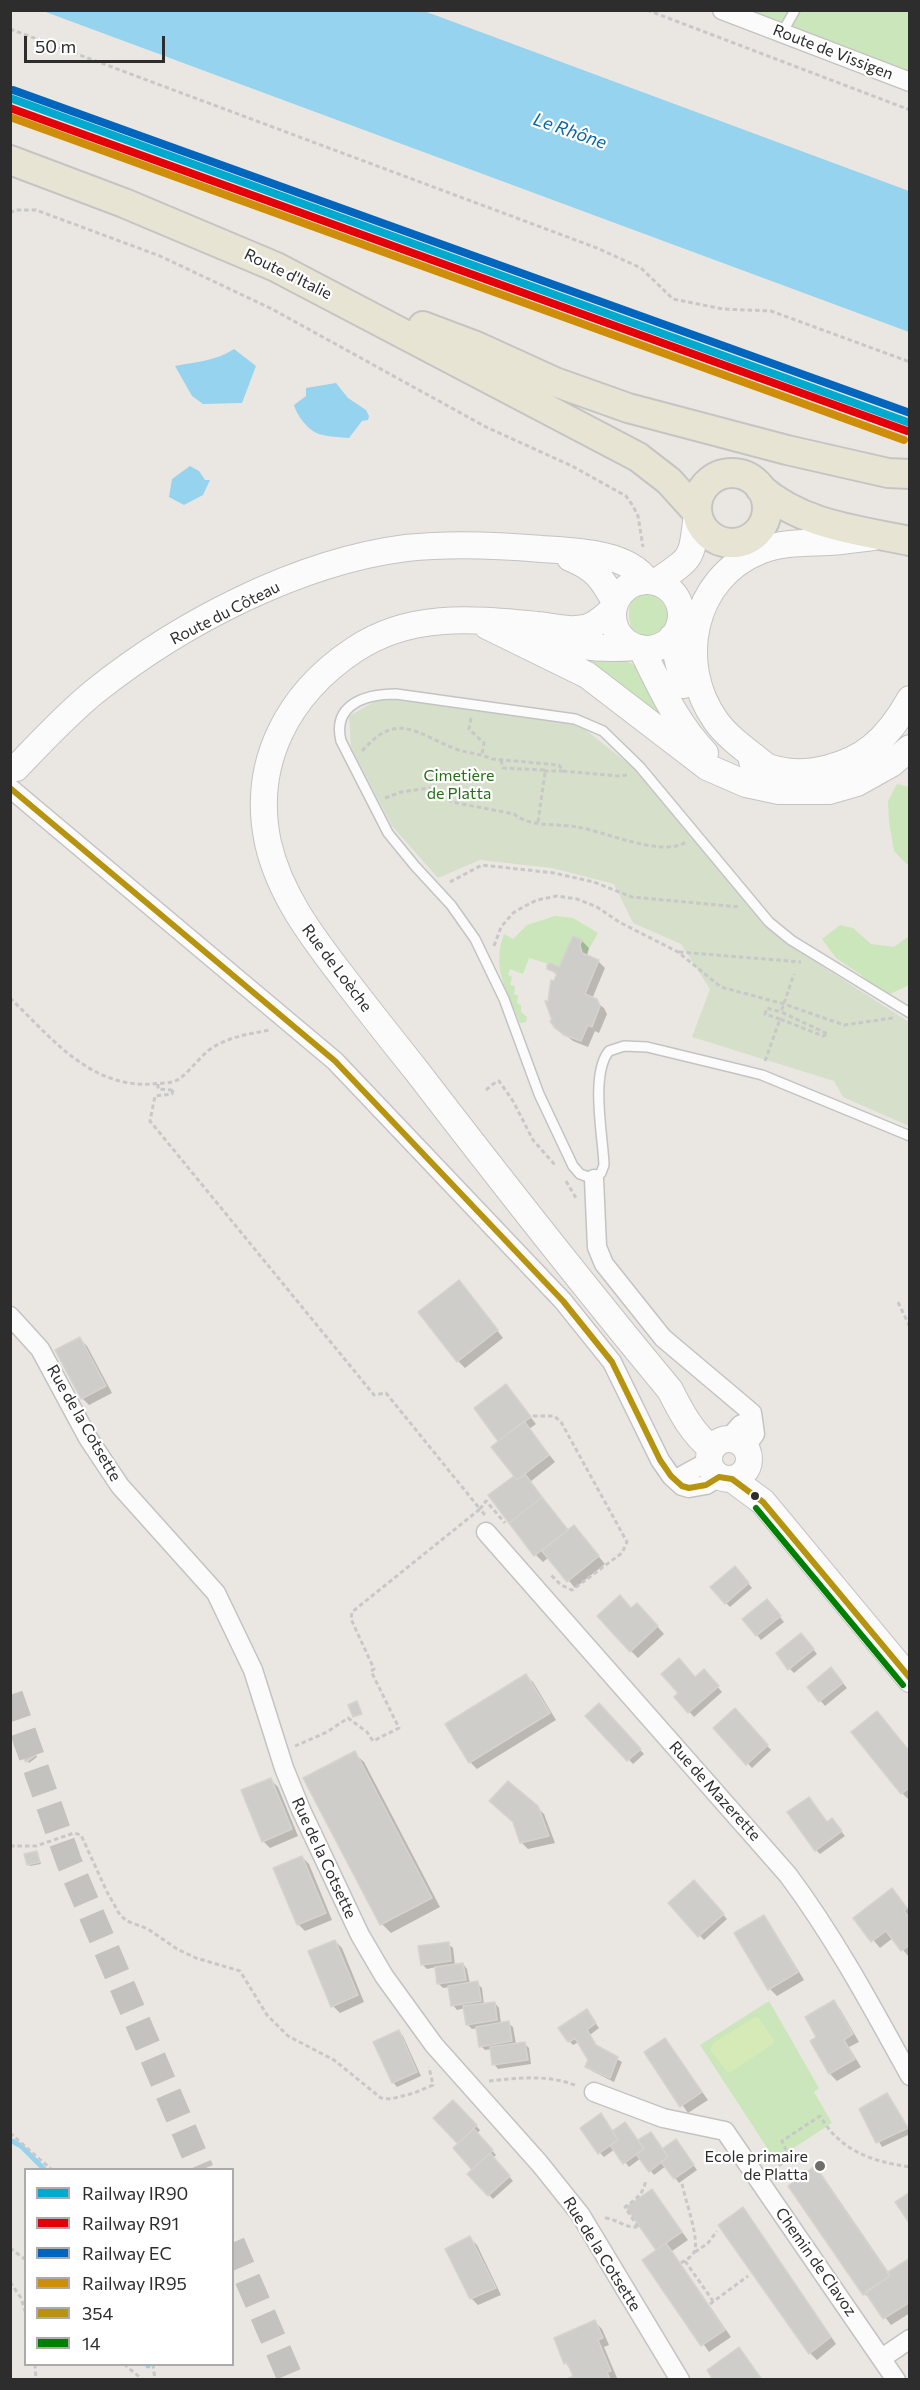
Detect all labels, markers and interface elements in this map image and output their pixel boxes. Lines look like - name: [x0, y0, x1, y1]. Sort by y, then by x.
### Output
- street label: Route de Vissigen: [770, 20, 896, 84]
- scale bar: [27, 24, 168, 62]
- text: 50 m: [35, 35, 76, 57]
- water label: Le Rhône: [530, 108, 610, 154]
- street label: Route d'Italie: [241, 245, 335, 303]
- street label: Route du Côteau: [167, 577, 283, 649]
- park label: Cimetière de Platta: [423, 766, 495, 804]
- street label: Rue de Loèche: [298, 920, 376, 1016]
- street label: Rue de la Cotsette: [43, 1361, 125, 1485]
- unlabelled marker: [749, 1490, 761, 1502]
- street label: Rue de Mazerette: [665, 1737, 765, 1845]
- street label: Rue de la Cotsette: [288, 1794, 360, 1922]
- place label: Ecole primaire de Platta: [705, 2147, 808, 2185]
- marker: Ecole primaire de Platta: [813, 2159, 827, 2173]
- legend: [24, 2168, 234, 2366]
- text: Railway IR90: [82, 2182, 188, 2204]
- street label: Rue de la Cotsette: [559, 2193, 645, 2315]
- street label: Chemin de Clavoz: [771, 2204, 861, 2320]
- text: Railway R91: [82, 2212, 179, 2234]
- text: Railway EC: [82, 2242, 172, 2264]
- text: Railway IR95: [82, 2272, 187, 2294]
- text: 354: [82, 2302, 113, 2324]
- text: 14: [82, 2332, 101, 2354]

